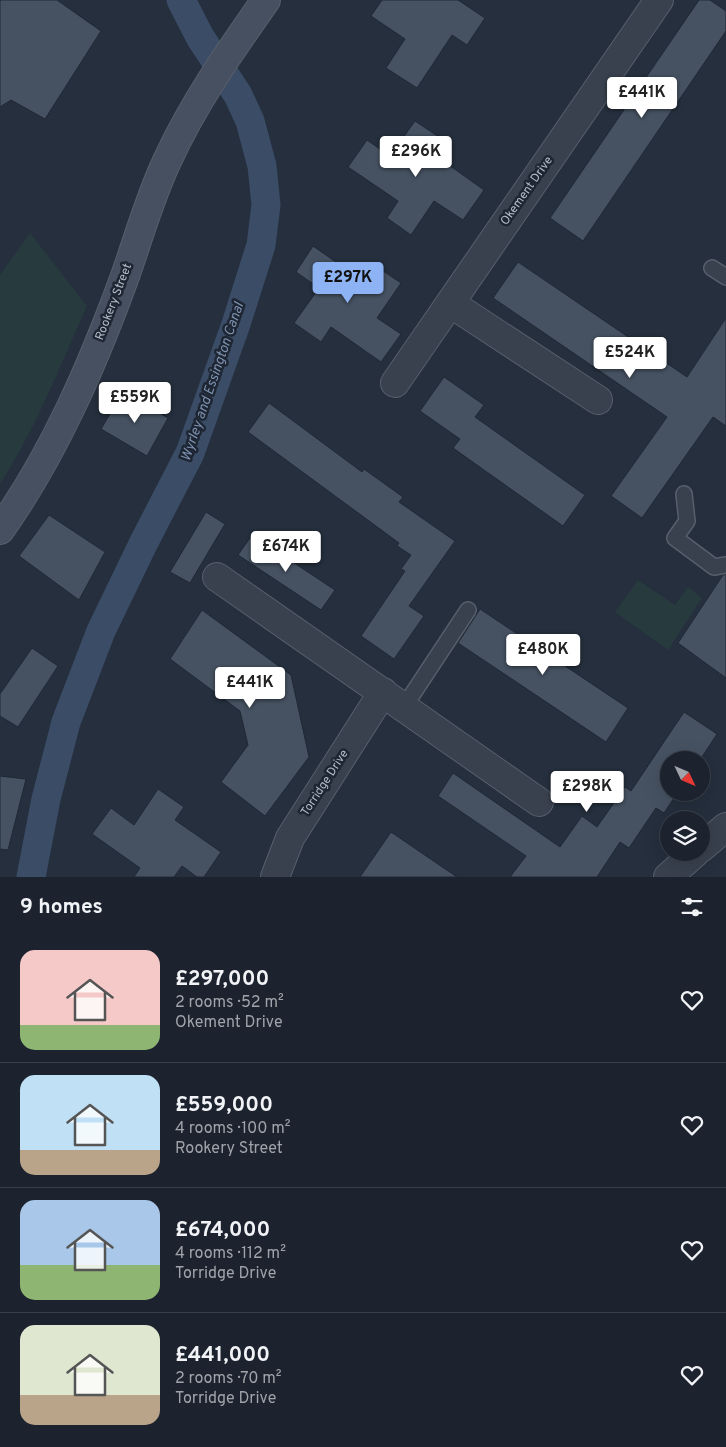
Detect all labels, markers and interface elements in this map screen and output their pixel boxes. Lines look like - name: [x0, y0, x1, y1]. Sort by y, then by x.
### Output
- pin: £441K: [607, 76, 677, 119]
- text: £441K: [618, 83, 666, 103]
- pin: £296K: [381, 136, 451, 178]
- text: £296K: [391, 142, 441, 162]
- street label: Okement Drive: [497, 153, 557, 229]
- street label: Rookery Street: [92, 261, 136, 343]
- pin: £297K: [313, 262, 383, 304]
- text: £297K: [324, 268, 372, 288]
- water label: Wyrley and Essington Canal: [178, 299, 249, 464]
- pin: £524K: [595, 336, 665, 379]
- text: £524K: [605, 343, 655, 363]
- pin: £559K: [100, 382, 170, 424]
- text: £559K: [110, 388, 160, 408]
- pin: £674K: [251, 530, 321, 573]
- text: £674K: [262, 537, 310, 557]
- pin: £480K: [508, 634, 578, 676]
- text: £480K: [517, 640, 569, 660]
- pin: £441K: [215, 666, 285, 709]
- text: £441K: [226, 673, 274, 693]
- street label: Torridge Drive: [298, 747, 352, 819]
- north arrow: [660, 751, 710, 801]
- map controls: [660, 751, 710, 861]
- pin: £298K: [552, 770, 622, 813]
- text: £298K: [562, 777, 612, 797]
- button: layers: [660, 811, 710, 861]
- icon: filters: [678, 893, 706, 921]
- text: 9 homes: [20, 894, 103, 921]
- text: £297,000: [175, 966, 269, 993]
- icon: home: [60, 970, 120, 1030]
- icon: heart: [678, 986, 706, 1014]
- text: 2 rooms · 52 m²: [175, 993, 284, 1013]
- text: Okement Drive: [175, 1013, 283, 1033]
- text: £559,000: [175, 1092, 273, 1119]
- icon: home: [60, 1095, 120, 1155]
- icon: heart: [678, 1111, 706, 1139]
- text: 4 rooms · 100 m²: [175, 1119, 291, 1139]
- text: Rookery Street: [175, 1139, 283, 1159]
- text: £674,000: [175, 1217, 270, 1244]
- icon: home: [60, 1220, 120, 1280]
- icon: heart: [678, 1236, 706, 1264]
- text: 4 rooms · 112 m²: [175, 1244, 286, 1264]
- text: Torridge Drive: [175, 1264, 276, 1284]
- text: £441,000: [175, 1342, 270, 1369]
- icon: home: [60, 1345, 120, 1405]
- icon: heart: [678, 1361, 706, 1389]
- text: 2 rooms · 70 m²: [175, 1369, 282, 1389]
- text: Torridge Drive: [175, 1389, 276, 1409]

